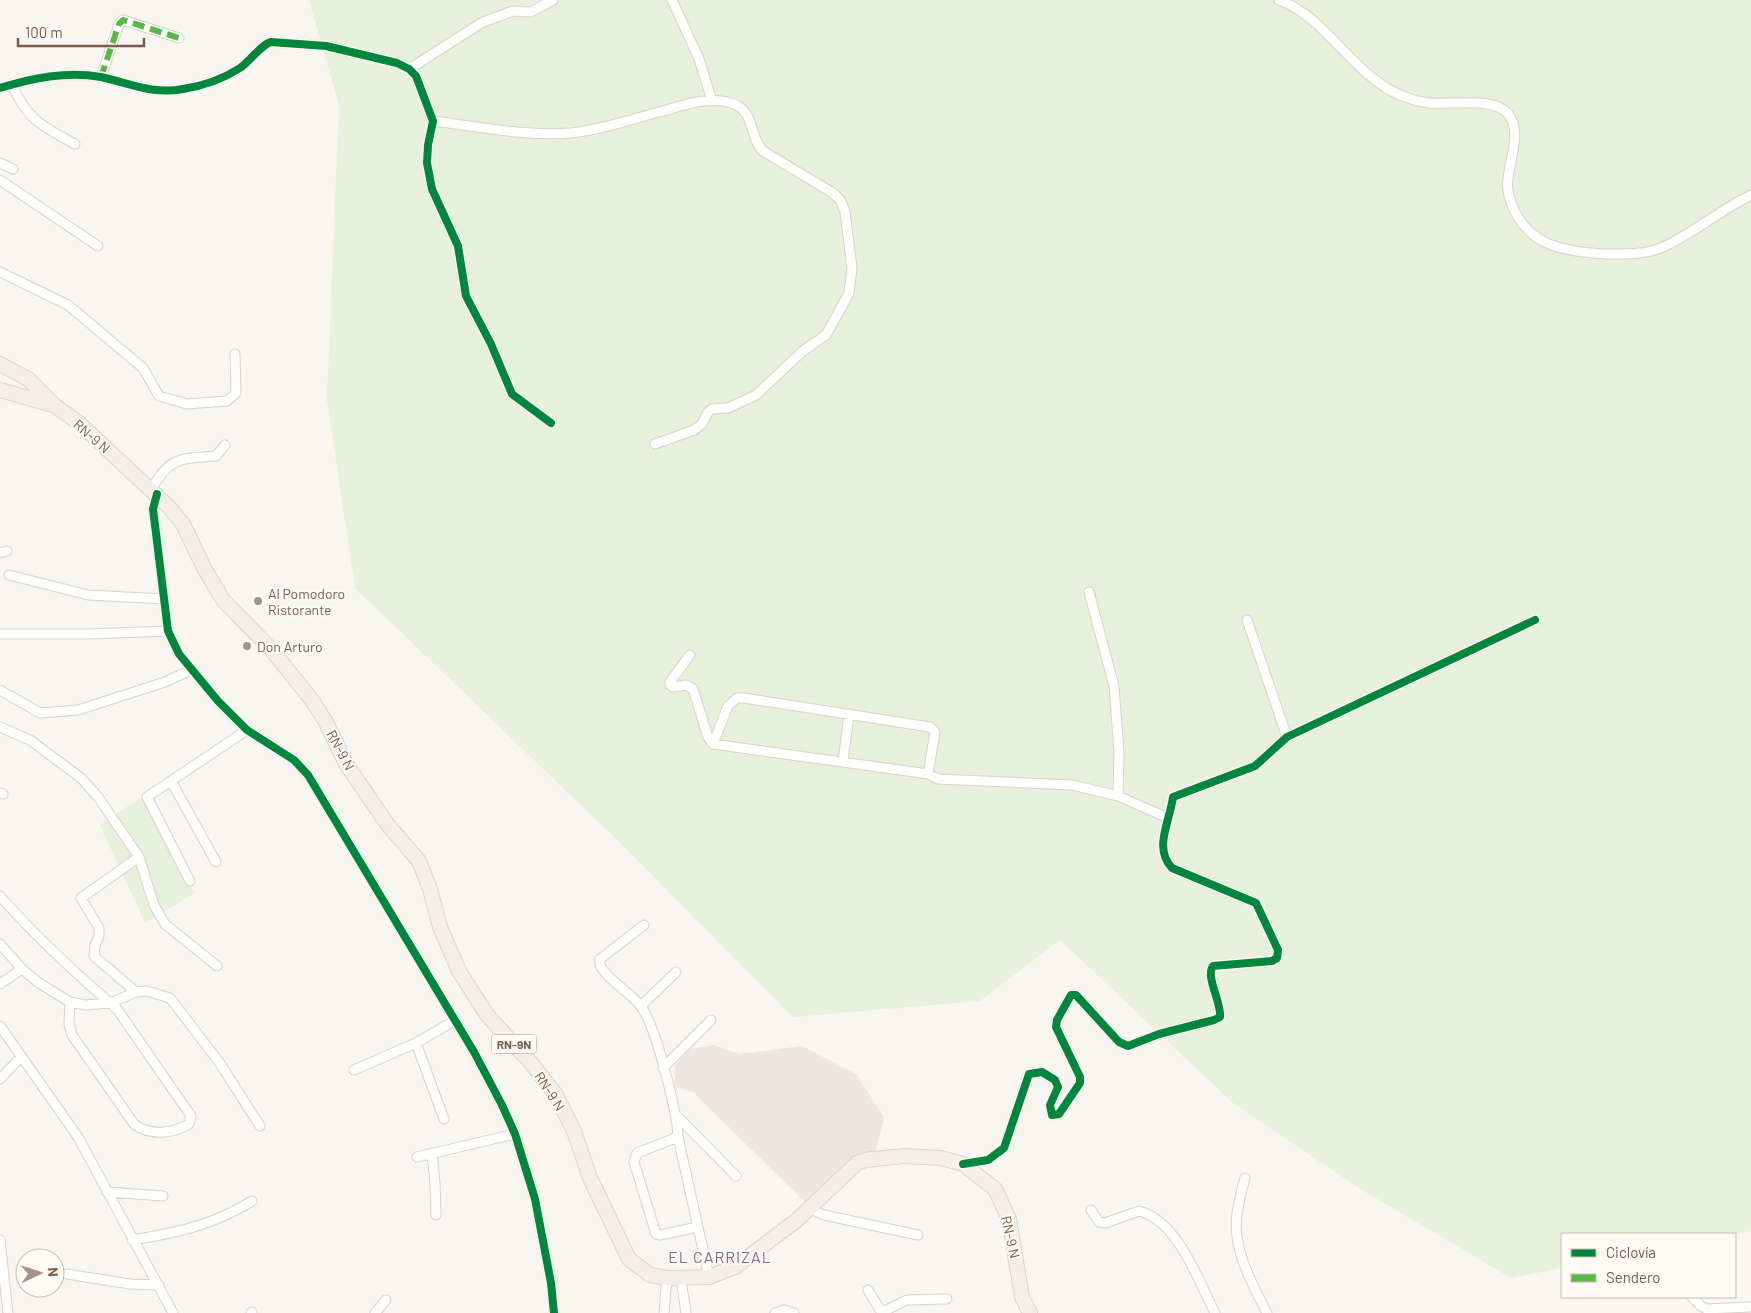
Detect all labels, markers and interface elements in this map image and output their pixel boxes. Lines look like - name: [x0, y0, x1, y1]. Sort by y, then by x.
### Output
- scale bar: [18, 15, 144, 47]
- text: 100 m: [25, 23, 63, 41]
- street label: RN-9 N: [70, 415, 114, 457]
- place label: Al Pomodoro Ristorante: [268, 585, 345, 618]
- marker: Al Pomodoro Ristorante: [252, 595, 264, 607]
- place label: Don Arturo: [257, 638, 323, 655]
- marker: Don Arturo: [241, 640, 253, 652]
- street label: RN-9 N: [323, 727, 359, 773]
- road number: RN-9N: [492, 1034, 536, 1054]
- street label: RN-9 N: [531, 1068, 569, 1114]
- street label: RN-9 N: [998, 1214, 1024, 1260]
- legend: [1561, 1233, 1736, 1298]
- text: Ciclovía: [1606, 1243, 1656, 1261]
- district label: EL CARRIZAL: [668, 1247, 772, 1266]
- north arrow: [15, 1248, 65, 1298]
- text: N: [45, 1267, 62, 1277]
- text: Sendero: [1606, 1268, 1660, 1286]

